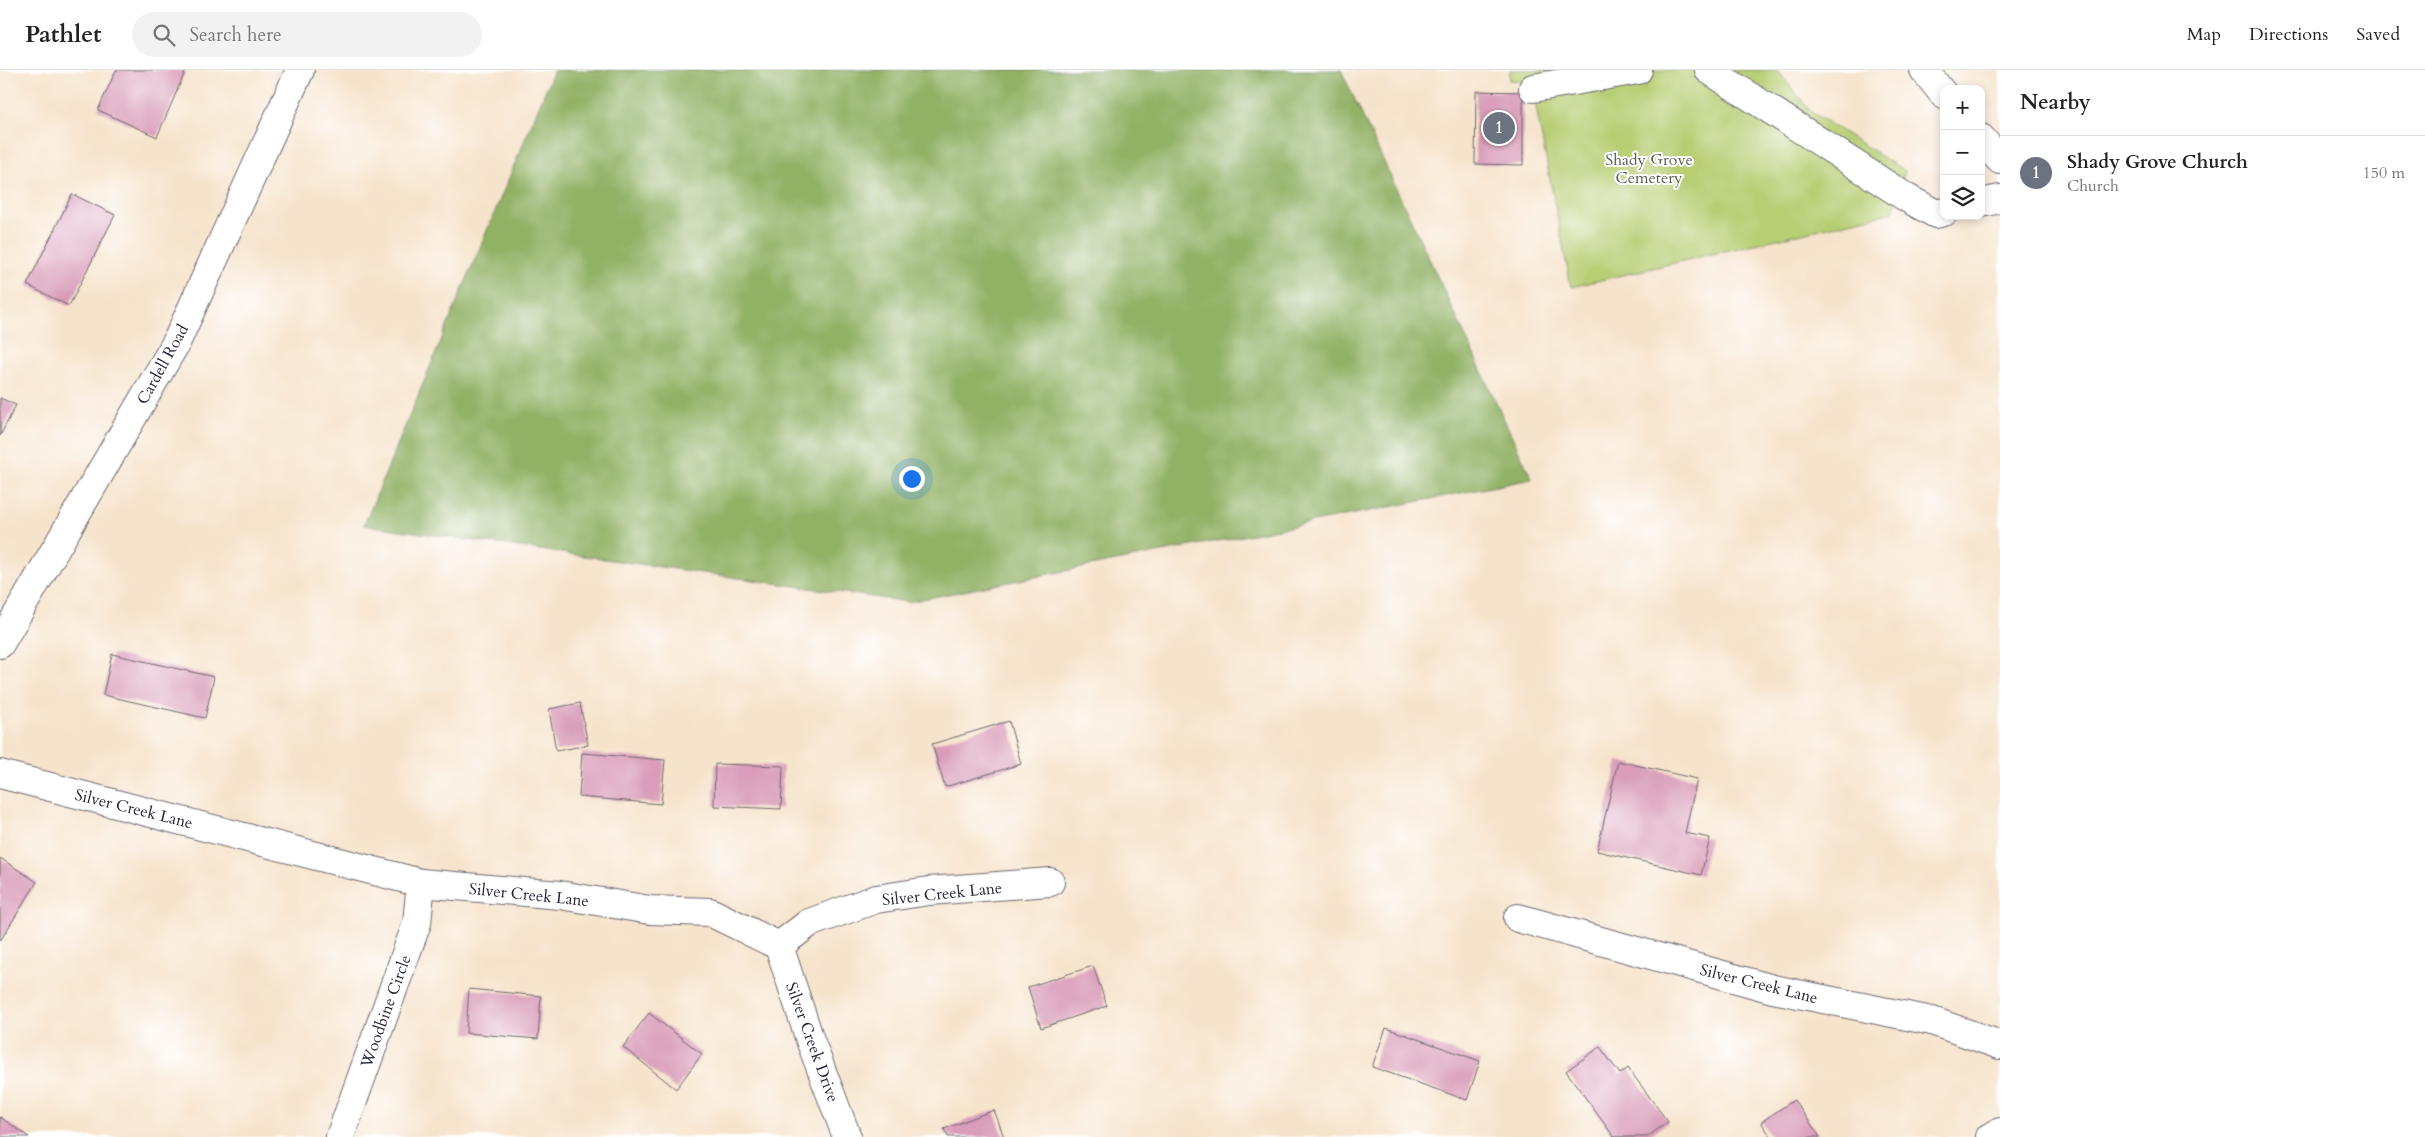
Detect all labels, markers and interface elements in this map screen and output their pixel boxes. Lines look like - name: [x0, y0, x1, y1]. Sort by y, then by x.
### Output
- search box: [132, 12, 482, 57]
- text: Pathlet: [25, 18, 102, 51]
- icon: search: [150, 21, 178, 49]
- text: Search here: [190, 22, 282, 48]
- text: Map: [2187, 22, 2221, 47]
- text: Directions: [2249, 22, 2328, 47]
- text: Saved: [2356, 22, 2400, 47]
- map controls: [1940, 85, 1985, 220]
- button: +: [1940, 85, 1985, 130]
- text: Nearby: [2020, 88, 2091, 117]
- pin: 1: [1483, 109, 1515, 147]
- button: −: [1940, 130, 1985, 175]
- park label: Shady Grove Cemetery: [1605, 149, 1693, 189]
- text: Shady Grove Church: [2067, 149, 2248, 175]
- text: 1: [2032, 162, 2040, 184]
- text: 150 m: [2363, 162, 2405, 184]
- button: layers: [1940, 175, 1985, 220]
- text: Church: [2067, 175, 2119, 197]
- street label: Cardell Road: [132, 320, 194, 408]
- your location: [899, 466, 925, 492]
- street label: Silver Creek Lane: [73, 784, 195, 834]
- street label: Silver Creek Lane: [881, 877, 1003, 911]
- street label: Silver Creek Lane: [468, 878, 590, 912]
- street label: Woodbine Circle: [355, 952, 417, 1072]
- street label: Silver Creek Lane: [1698, 959, 1820, 1009]
- street label: Silver Creek Drive: [780, 979, 844, 1105]

